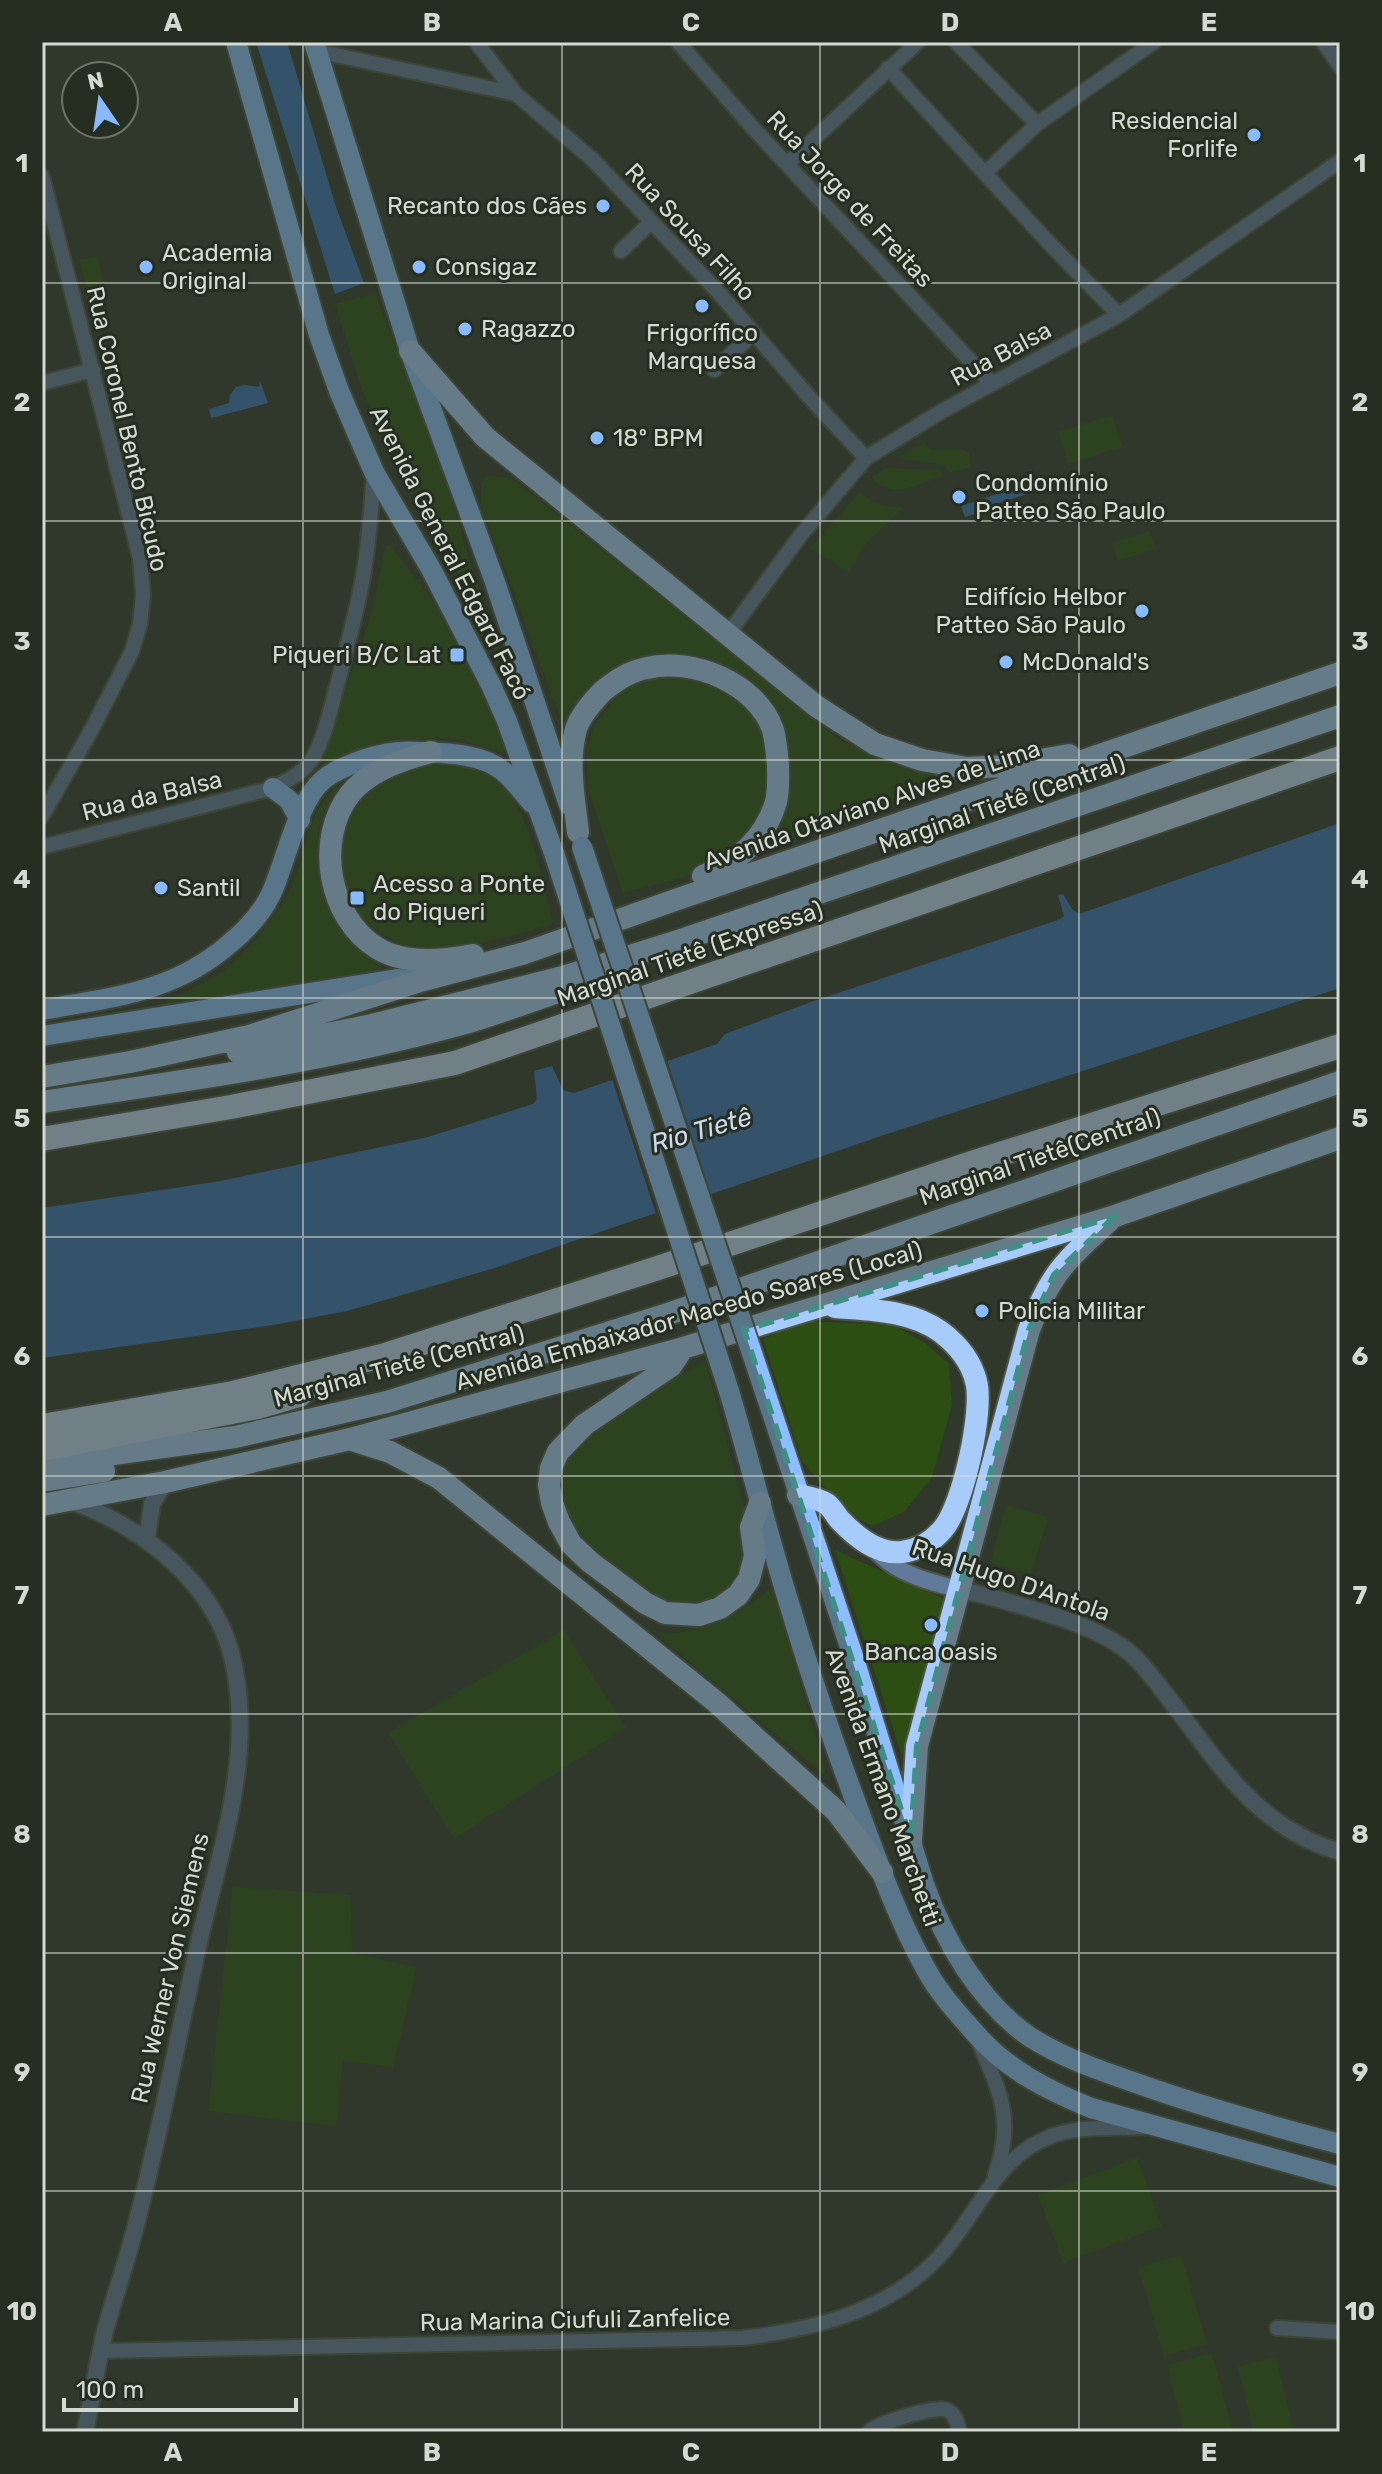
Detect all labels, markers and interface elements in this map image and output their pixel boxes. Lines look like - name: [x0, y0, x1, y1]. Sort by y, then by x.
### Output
- text: A: [164, 7, 183, 38]
- text: B: [423, 7, 441, 38]
- text: C: [682, 7, 700, 38]
- text: D: [941, 7, 959, 38]
- text: E: [1201, 7, 1217, 38]
- north arrow: [60, 60, 140, 140]
- text: N: [85, 66, 106, 96]
- street label: Rua Jorge de Freitas: [761, 105, 939, 293]
- place label: Residencial Forlife: [1111, 107, 1238, 163]
- marker: Residencial Forlife: [1245, 126, 1263, 144]
- text: 1: [16, 148, 28, 179]
- text: 1: [1354, 148, 1366, 179]
- street label: Rua Sousa Filho: [619, 157, 761, 307]
- place label: Recanto dos Cães: [387, 192, 587, 220]
- marker: Recanto dos Cães: [594, 197, 612, 215]
- place label: Academia Original: [162, 239, 273, 295]
- place label: Consigaz: [435, 253, 537, 281]
- marker: Academia Original: [137, 258, 155, 276]
- marker: Consigaz: [410, 258, 428, 276]
- street label: Rua Coronel Bento Bicudo: [81, 284, 173, 574]
- marker: Frigorífico Marquesa: [693, 297, 711, 315]
- place label: Ragazzo: [481, 315, 576, 343]
- street label: Rua Balsa: [946, 316, 1056, 392]
- place label: Frigorífico Marquesa: [646, 319, 758, 375]
- marker: Ragazzo: [456, 320, 474, 338]
- text: 2: [14, 387, 30, 418]
- text: 2: [1352, 387, 1368, 418]
- street label: Avenida General Edgard Facó: [364, 401, 536, 705]
- place label: 18º BPM: [613, 424, 704, 452]
- marker: 18º BPM: [588, 429, 606, 447]
- place label: Condomínio Patteo São Paulo: [975, 469, 1165, 525]
- marker: Condomínio Patteo São Paulo: [950, 488, 968, 506]
- place label: Edifício Helbor Patteo São Paulo: [936, 583, 1126, 639]
- marker: Edifício Helbor Patteo São Paulo: [1133, 602, 1151, 620]
- text: 3: [13, 626, 31, 657]
- text: 3: [1351, 626, 1369, 657]
- place label: Piqueri B/C Lat: [272, 641, 441, 669]
- marker: Piqueri B/C Lat: [448, 646, 466, 664]
- place label: McDonald's: [1022, 648, 1149, 676]
- marker: McDonald's: [997, 653, 1015, 671]
- street label: Avenida Otaviano Alves de Lima: [700, 734, 1044, 876]
- street label: Marginal Tietê (Central): [875, 749, 1129, 859]
- street label: Rua da Balsa: [79, 765, 225, 827]
- text: 4: [13, 864, 31, 895]
- text: 4: [1351, 864, 1369, 895]
- place label: Acesso a Ponte do Piqueri: [373, 870, 545, 926]
- place label: Santil: [177, 874, 241, 902]
- marker: Santil: [152, 879, 170, 897]
- marker: Acesso a Ponte do Piqueri: [348, 889, 366, 907]
- street label: Marginal Tietê (Expressa): [553, 895, 827, 1013]
- water label: Rio Tietê: [647, 1101, 756, 1160]
- text: 5: [14, 1103, 30, 1134]
- street label: Marginal Tietê(Central): [916, 1103, 1164, 1211]
- text: 5: [1352, 1103, 1368, 1134]
- street label: Avenida Embaixador Macedo Soares (Local): [452, 1236, 926, 1396]
- place label: Policia Militar: [998, 1297, 1145, 1325]
- marker: Policia Militar: [973, 1302, 991, 1320]
- street label: Marginal Tietê (Central): [270, 1319, 528, 1413]
- text: 6: [14, 1341, 31, 1372]
- text: 6: [1352, 1341, 1369, 1372]
- street label: Rua Hugo D'Antola: [908, 1533, 1114, 1627]
- text: 7: [15, 1580, 30, 1611]
- text: 7: [1353, 1580, 1368, 1611]
- marker: Banca oasis: [922, 1616, 940, 1634]
- place label: Banca oasis: [864, 1638, 998, 1666]
- street label: Avenida Ermano Marchetti: [819, 1644, 947, 1930]
- text: 8: [13, 1819, 31, 1850]
- text: 8: [1351, 1819, 1369, 1850]
- street label: Rua Werner Von Siemens: [125, 1830, 215, 2106]
- text: 9: [14, 2057, 30, 2088]
- text: 9: [1352, 2057, 1368, 2088]
- text: 10: [7, 2296, 37, 2327]
- text: 10: [1345, 2296, 1375, 2327]
- street label: Rua Marina Ciufuli Zanfelice: [420, 2303, 730, 2337]
- scale bar: [64, 2362, 296, 2412]
- text: 100 m: [76, 2376, 144, 2404]
- text: A: [164, 2437, 183, 2468]
- text: B: [423, 2437, 441, 2468]
- text: C: [682, 2437, 700, 2468]
- text: D: [941, 2437, 959, 2468]
- text: E: [1201, 2437, 1217, 2468]

